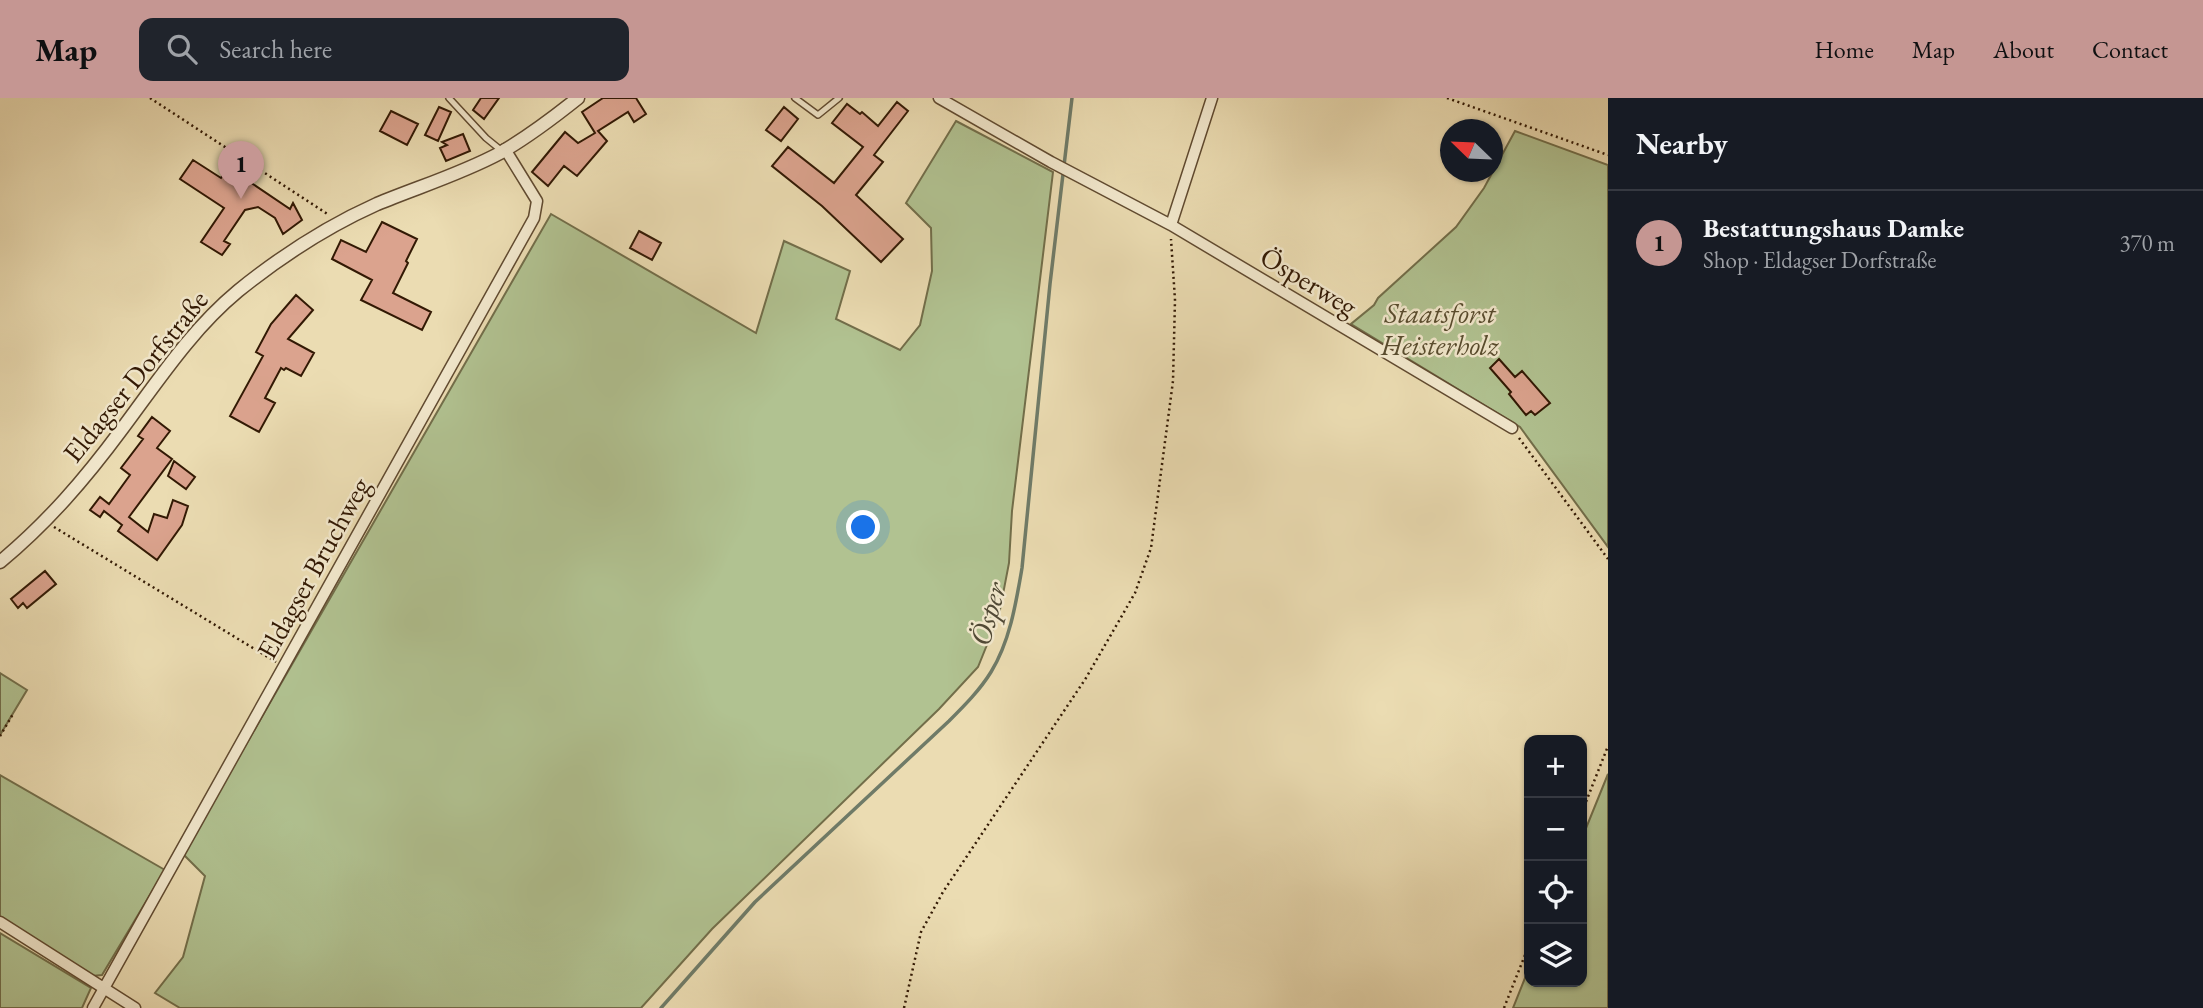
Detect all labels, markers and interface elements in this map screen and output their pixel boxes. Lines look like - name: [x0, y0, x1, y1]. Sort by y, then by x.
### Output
- search box: [139, 18, 629, 81]
- text: Map: [35, 28, 97, 71]
- icon: search: [163, 30, 201, 68]
- text: Search here: [219, 32, 332, 66]
- text: Home: [1814, 34, 1874, 65]
- text: Map: [1912, 34, 1955, 65]
- text: About: [1993, 34, 2054, 65]
- text: Contact: [2092, 34, 2168, 65]
- north arrow: [1440, 119, 1503, 182]
- text: Nearby: [1636, 124, 1728, 163]
- pin: 1: [218, 141, 264, 199]
- text: Bestattungshaus Damke: [1703, 211, 1964, 245]
- text: 1: [1653, 228, 1665, 258]
- text: 370 m: [2119, 228, 2175, 258]
- street label: Ösperweg: [1254, 238, 1365, 324]
- text: Shop · Eldagser Dorfstraße: [1703, 245, 1936, 275]
- street label: Eldagser Dorfstraße: [54, 282, 216, 470]
- park label: Staatsforst Heisterholz: [1380, 295, 1500, 363]
- street label: Eldagser Bruchweg: [248, 470, 378, 665]
- your location: [846, 510, 880, 544]
- water label: Ösper: [960, 576, 1016, 650]
- map controls: [1524, 735, 1587, 987]
- button: +: [1524, 735, 1587, 798]
- button: −: [1524, 798, 1587, 861]
- button: locate: [1524, 861, 1587, 924]
- button: layers: [1524, 924, 1587, 987]

